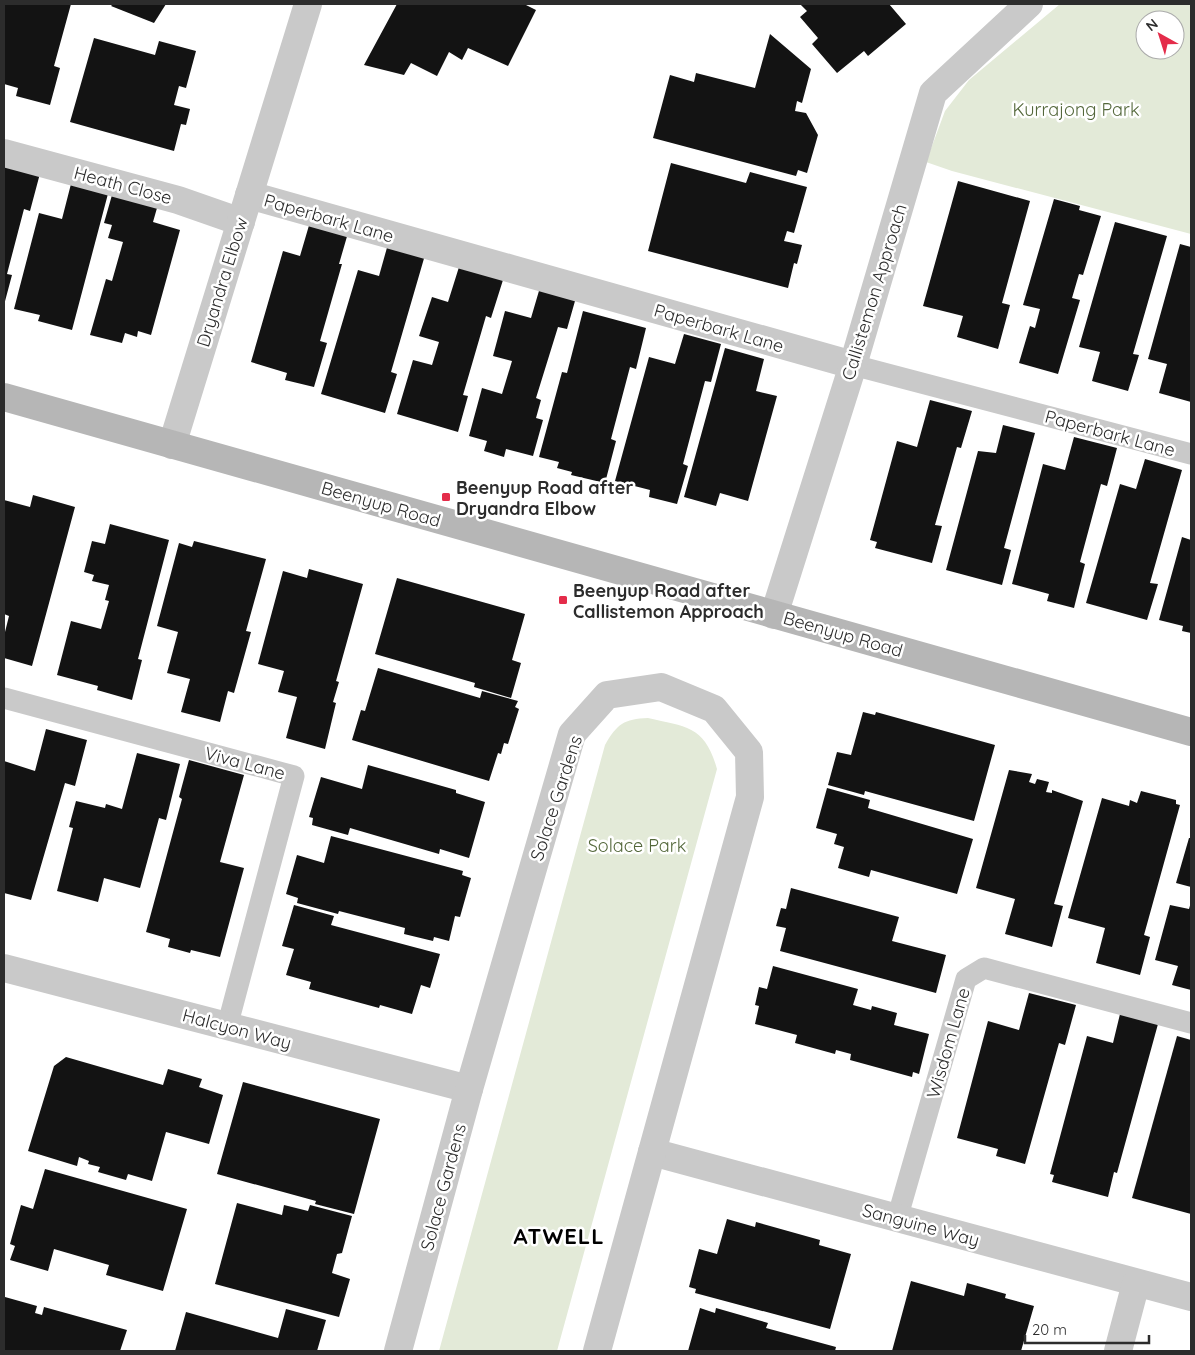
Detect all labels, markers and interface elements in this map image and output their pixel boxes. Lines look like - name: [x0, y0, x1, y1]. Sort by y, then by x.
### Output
- north arrow: [1135, 10, 1185, 60]
- text: N: [1142, 15, 1161, 35]
- park label: Kurrajong Park: [1012, 98, 1140, 121]
- street label: Heath Close: [71, 161, 175, 209]
- street label: Paperbark Lane: [261, 188, 397, 248]
- street label: Callistemon Approach: [836, 201, 912, 383]
- street label: Dryandra Elbow: [191, 214, 253, 350]
- street label: Paperbark Lane: [651, 298, 787, 358]
- street label: Paperbark Lane: [1042, 405, 1178, 461]
- street label: Beenyup Road: [319, 476, 443, 532]
- place label: Beenyup Road after Dryandra Elbow: [456, 476, 633, 520]
- marker: Beenyup Road after Dryandra Elbow: [440, 491, 452, 503]
- place label: Beenyup Road after Callistemon Approach: [573, 579, 764, 623]
- marker: Beenyup Road after Callistemon Approach: [557, 594, 569, 606]
- street label: Beenyup Road: [781, 606, 905, 662]
- street label: Solace Gardens: [525, 732, 587, 864]
- street label: Viva Lane: [202, 741, 288, 785]
- park label: Solace Park: [588, 834, 686, 857]
- street label: Wisdom Lane: [921, 985, 975, 1101]
- street label: Halcyon Way: [180, 1003, 294, 1055]
- street label: Solace Gardens: [415, 1121, 471, 1253]
- street label: Sanguine Way: [860, 1198, 982, 1252]
- district label: ATWELL: [513, 1222, 605, 1250]
- scale bar: [1025, 1312, 1149, 1344]
- text: 20 m: [1032, 1320, 1067, 1339]

